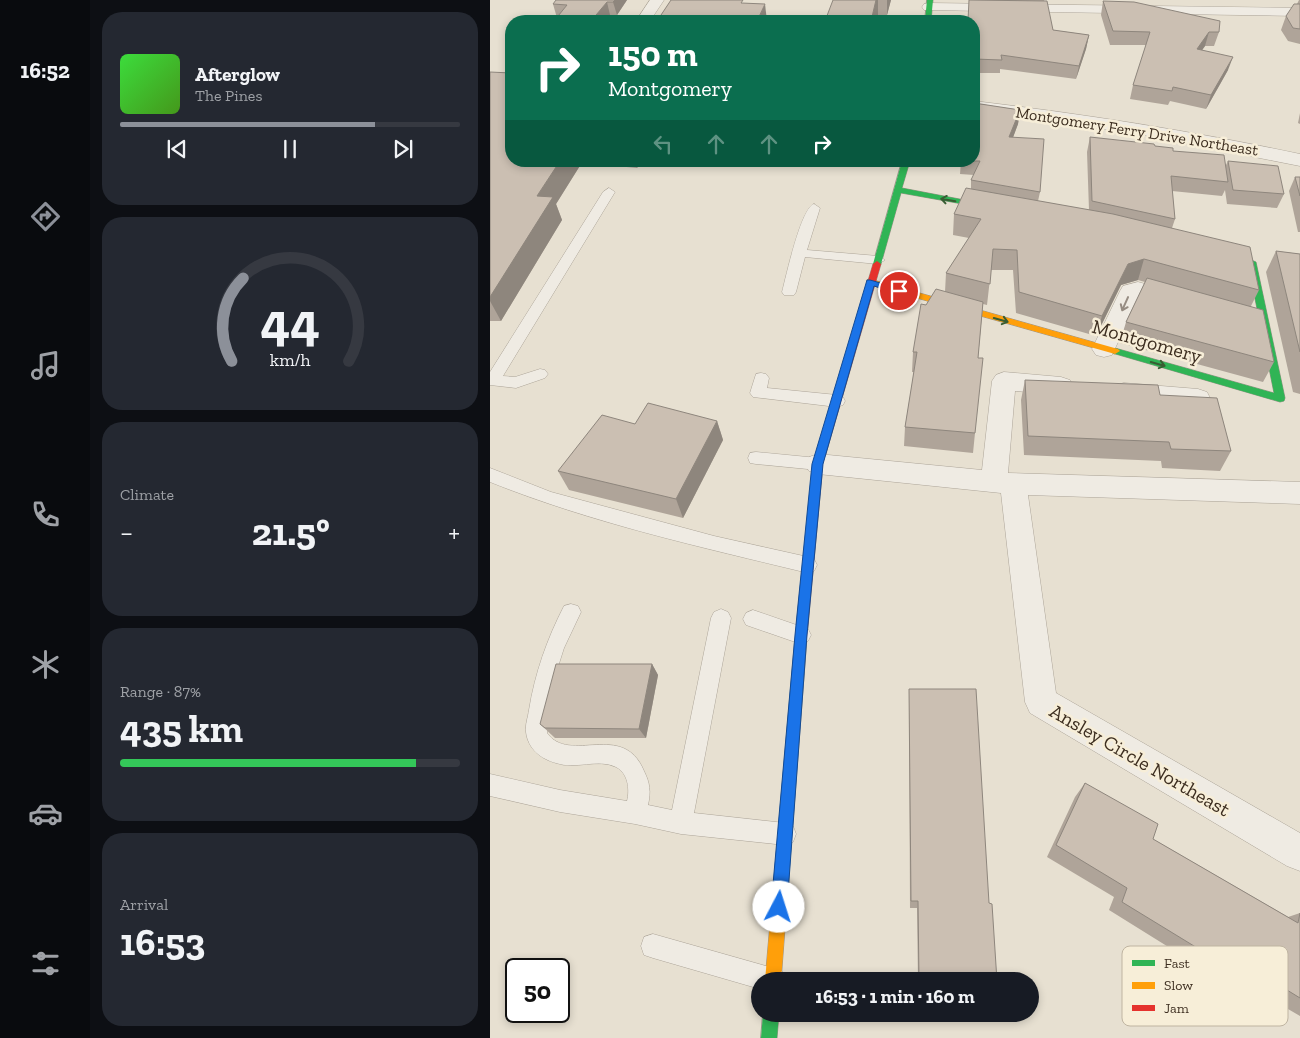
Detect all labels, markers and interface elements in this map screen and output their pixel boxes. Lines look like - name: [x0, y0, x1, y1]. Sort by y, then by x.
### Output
- text: 150 m: [608, 33, 698, 75]
- icon: right: [525, 35, 590, 100]
- text: 16:52: [20, 57, 70, 84]
- text: Afterglow: [195, 63, 280, 86]
- text: Montgomery: [608, 75, 732, 102]
- text: The Pines: [195, 86, 262, 105]
- street label: Montgomery Ferry Drive Northeast: [1014, 102, 1260, 160]
- icon: left: [649, 130, 677, 158]
- icon: ahead: [702, 130, 730, 158]
- icon: ahead: [755, 130, 783, 158]
- icon: right: [808, 130, 836, 158]
- icon: previous: [163, 135, 191, 163]
- icon: pause: [276, 135, 304, 163]
- icon: next: [389, 135, 417, 163]
- one-way arrow: [940, 195, 956, 205]
- icon: directions: [28, 199, 63, 234]
- pin: [878, 270, 920, 312]
- icon: arrive: [885, 277, 913, 305]
- text: 44: [260, 291, 320, 353]
- one-way arrow: [1119, 296, 1129, 311]
- street label: Montgomery: [1089, 314, 1205, 368]
- one-way arrow: [993, 315, 1009, 325]
- icon: music: [28, 348, 63, 383]
- text: km/h: [270, 349, 310, 371]
- one-way arrow: [1149, 360, 1165, 369]
- text: Climate: [120, 485, 174, 504]
- icon: phone: [28, 497, 63, 532]
- text: 21.5°: [252, 509, 330, 555]
- text: −: [120, 516, 133, 549]
- text: +: [448, 516, 460, 549]
- icon: climate: [28, 647, 63, 682]
- text: Range · 87%: [120, 682, 201, 701]
- street label: Ansley Circle Northeast: [1046, 699, 1235, 822]
- text: 435 km: [120, 706, 243, 752]
- icon: car: [28, 796, 63, 831]
- position arrow: [752, 880, 804, 932]
- text: Arrival: [120, 895, 168, 914]
- text: 16:53: [120, 919, 205, 965]
- icon: filters: [28, 946, 63, 981]
- legend: [1122, 946, 1288, 1026]
- text: Fast: [1164, 955, 1191, 972]
- speed limit sign: 50: [505, 958, 570, 1023]
- text: Slow: [1164, 977, 1193, 994]
- text: 16:53 · 1 min · 160 m: [815, 985, 975, 1008]
- text: Jam: [1164, 1000, 1189, 1017]

